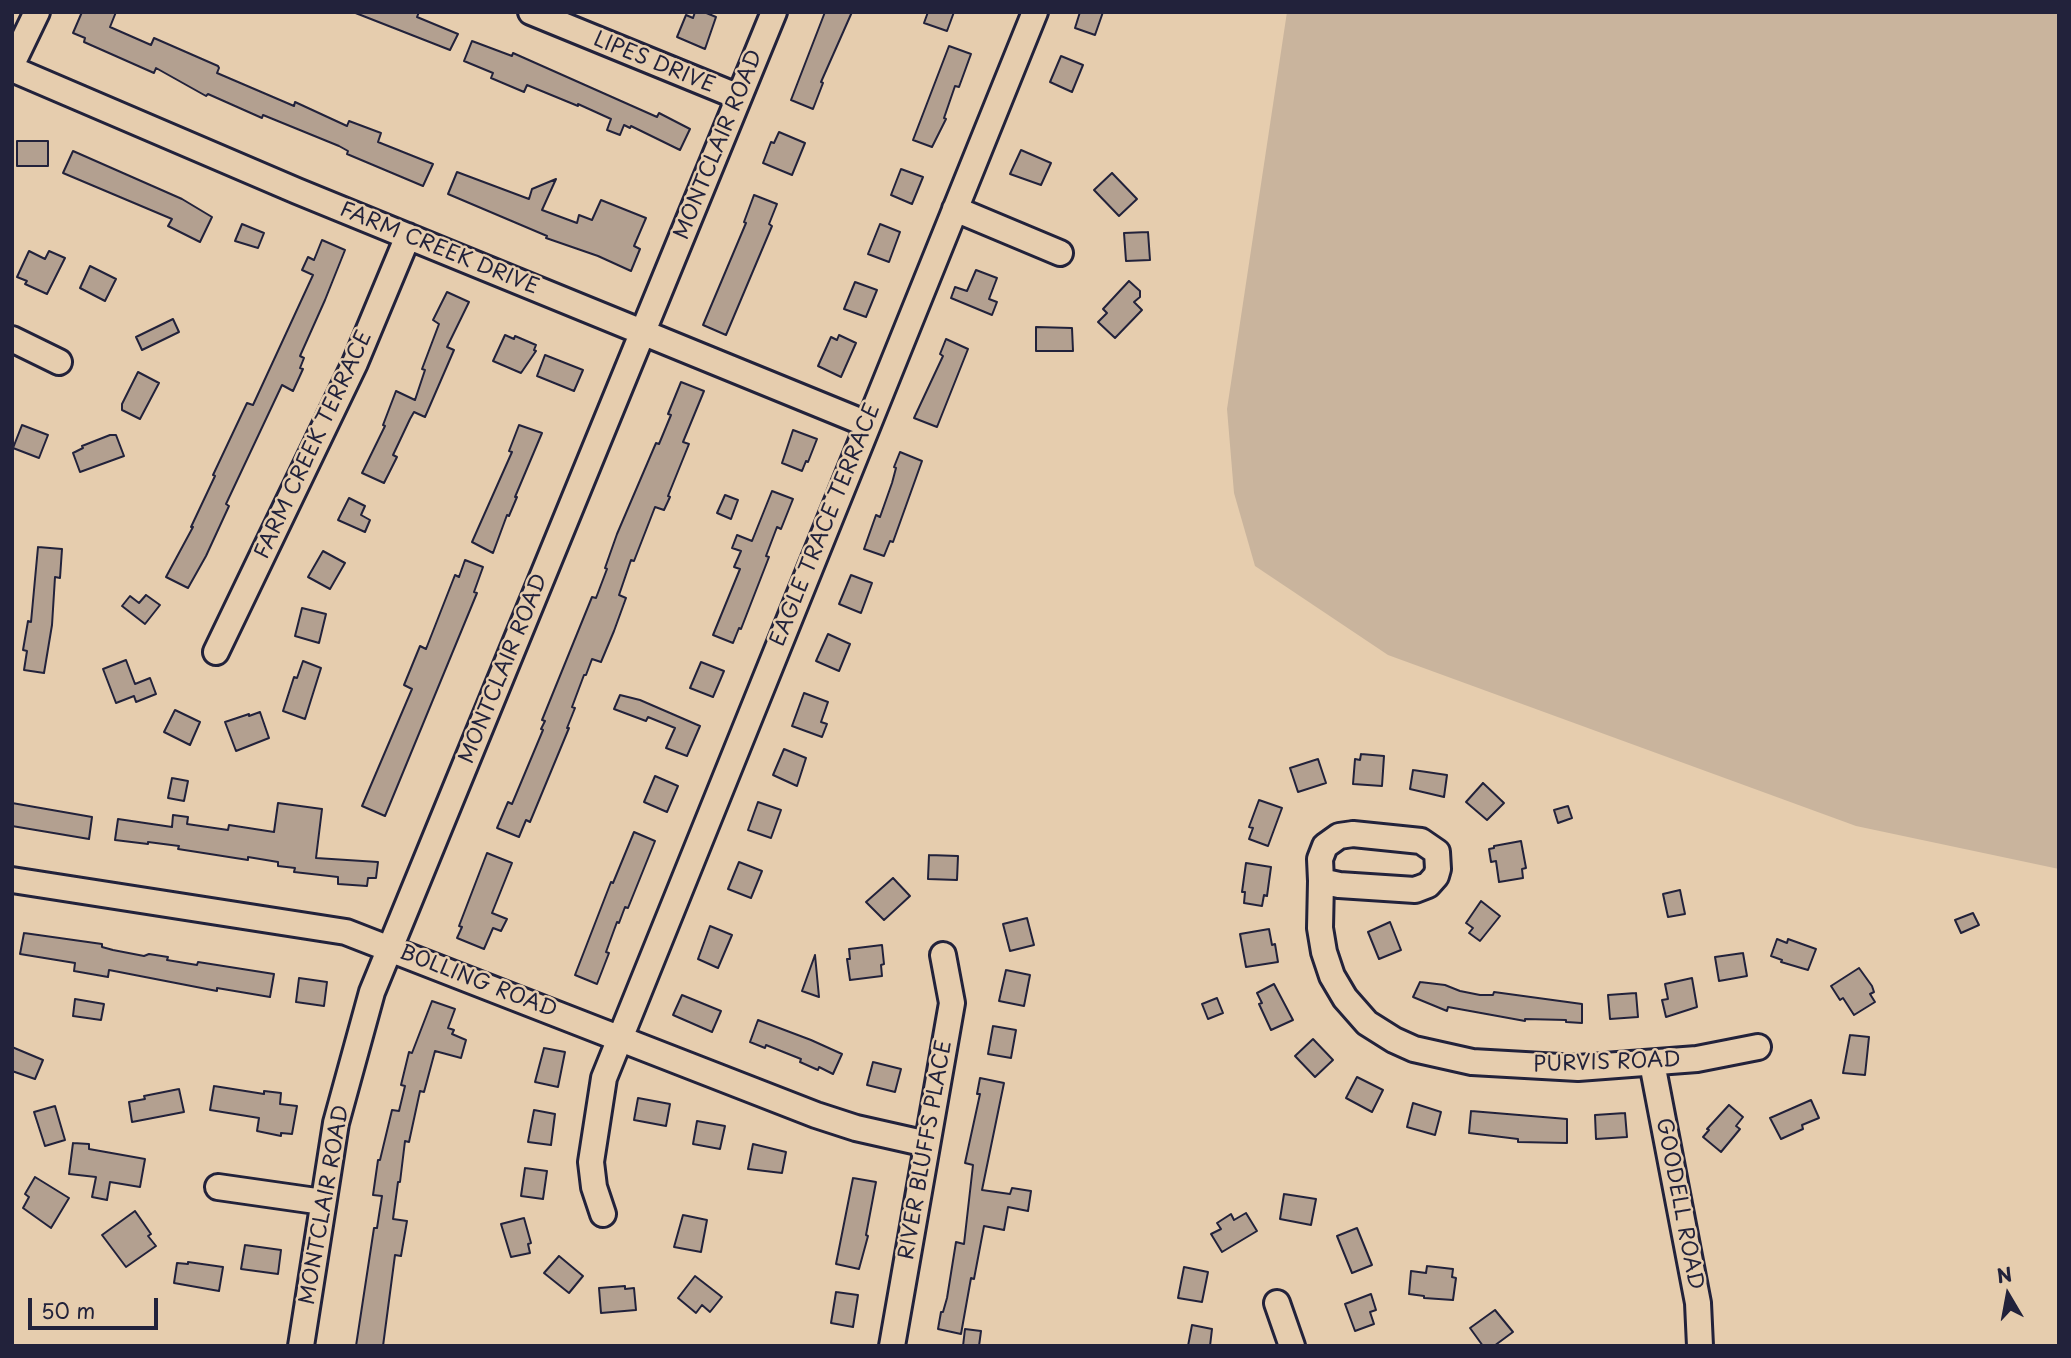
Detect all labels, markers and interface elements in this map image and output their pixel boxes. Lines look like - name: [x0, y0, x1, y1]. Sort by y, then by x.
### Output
- street label: LIPES DRIVE: [590, 27, 718, 99]
- street label: MONTCLAIR ROAD: [669, 47, 769, 243]
- street label: FARM CREEK DRIVE: [336, 198, 542, 300]
- street label: FARM CREEK TERRACE: [250, 327, 378, 563]
- street label: EAGLE TRACE TERRACE: [766, 400, 886, 650]
- street label: MONTCLAIR ROAD: [454, 571, 554, 767]
- street label: BOLLING ROAD: [396, 940, 560, 1024]
- street label: RIVER BLUFFS PLACE: [894, 1038, 958, 1262]
- street label: PURVIS ROAD: [1533, 1048, 1681, 1078]
- street label: MONTCLAIR ROAD: [295, 1103, 355, 1307]
- street label: GOODELL ROAD: [1650, 1116, 1708, 1292]
- text: N: [1995, 1259, 2014, 1289]
- north arrow: [1973, 1260, 2043, 1330]
- scale bar: [32, 1284, 161, 1328]
- text: 50 m: [41, 1294, 95, 1326]

